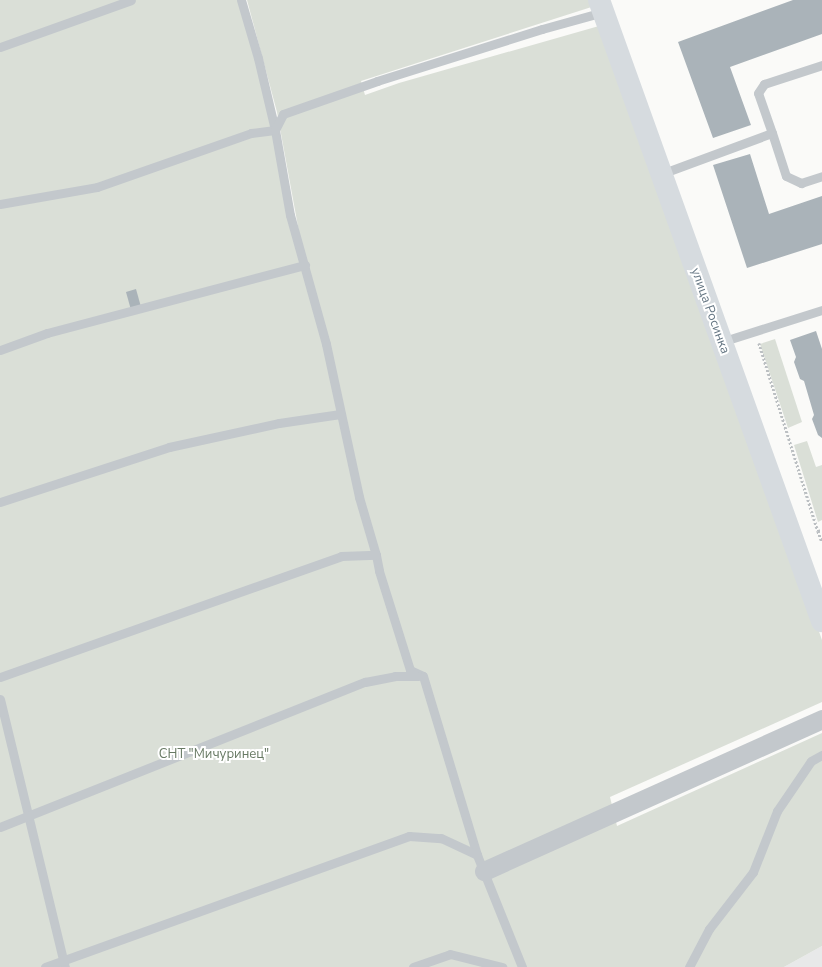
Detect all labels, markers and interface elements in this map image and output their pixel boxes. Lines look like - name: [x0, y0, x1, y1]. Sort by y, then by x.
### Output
- street label: улица Росинка: [687, 266, 733, 356]
- park label: СНТ "Мичуринец": [159, 746, 269, 762]

